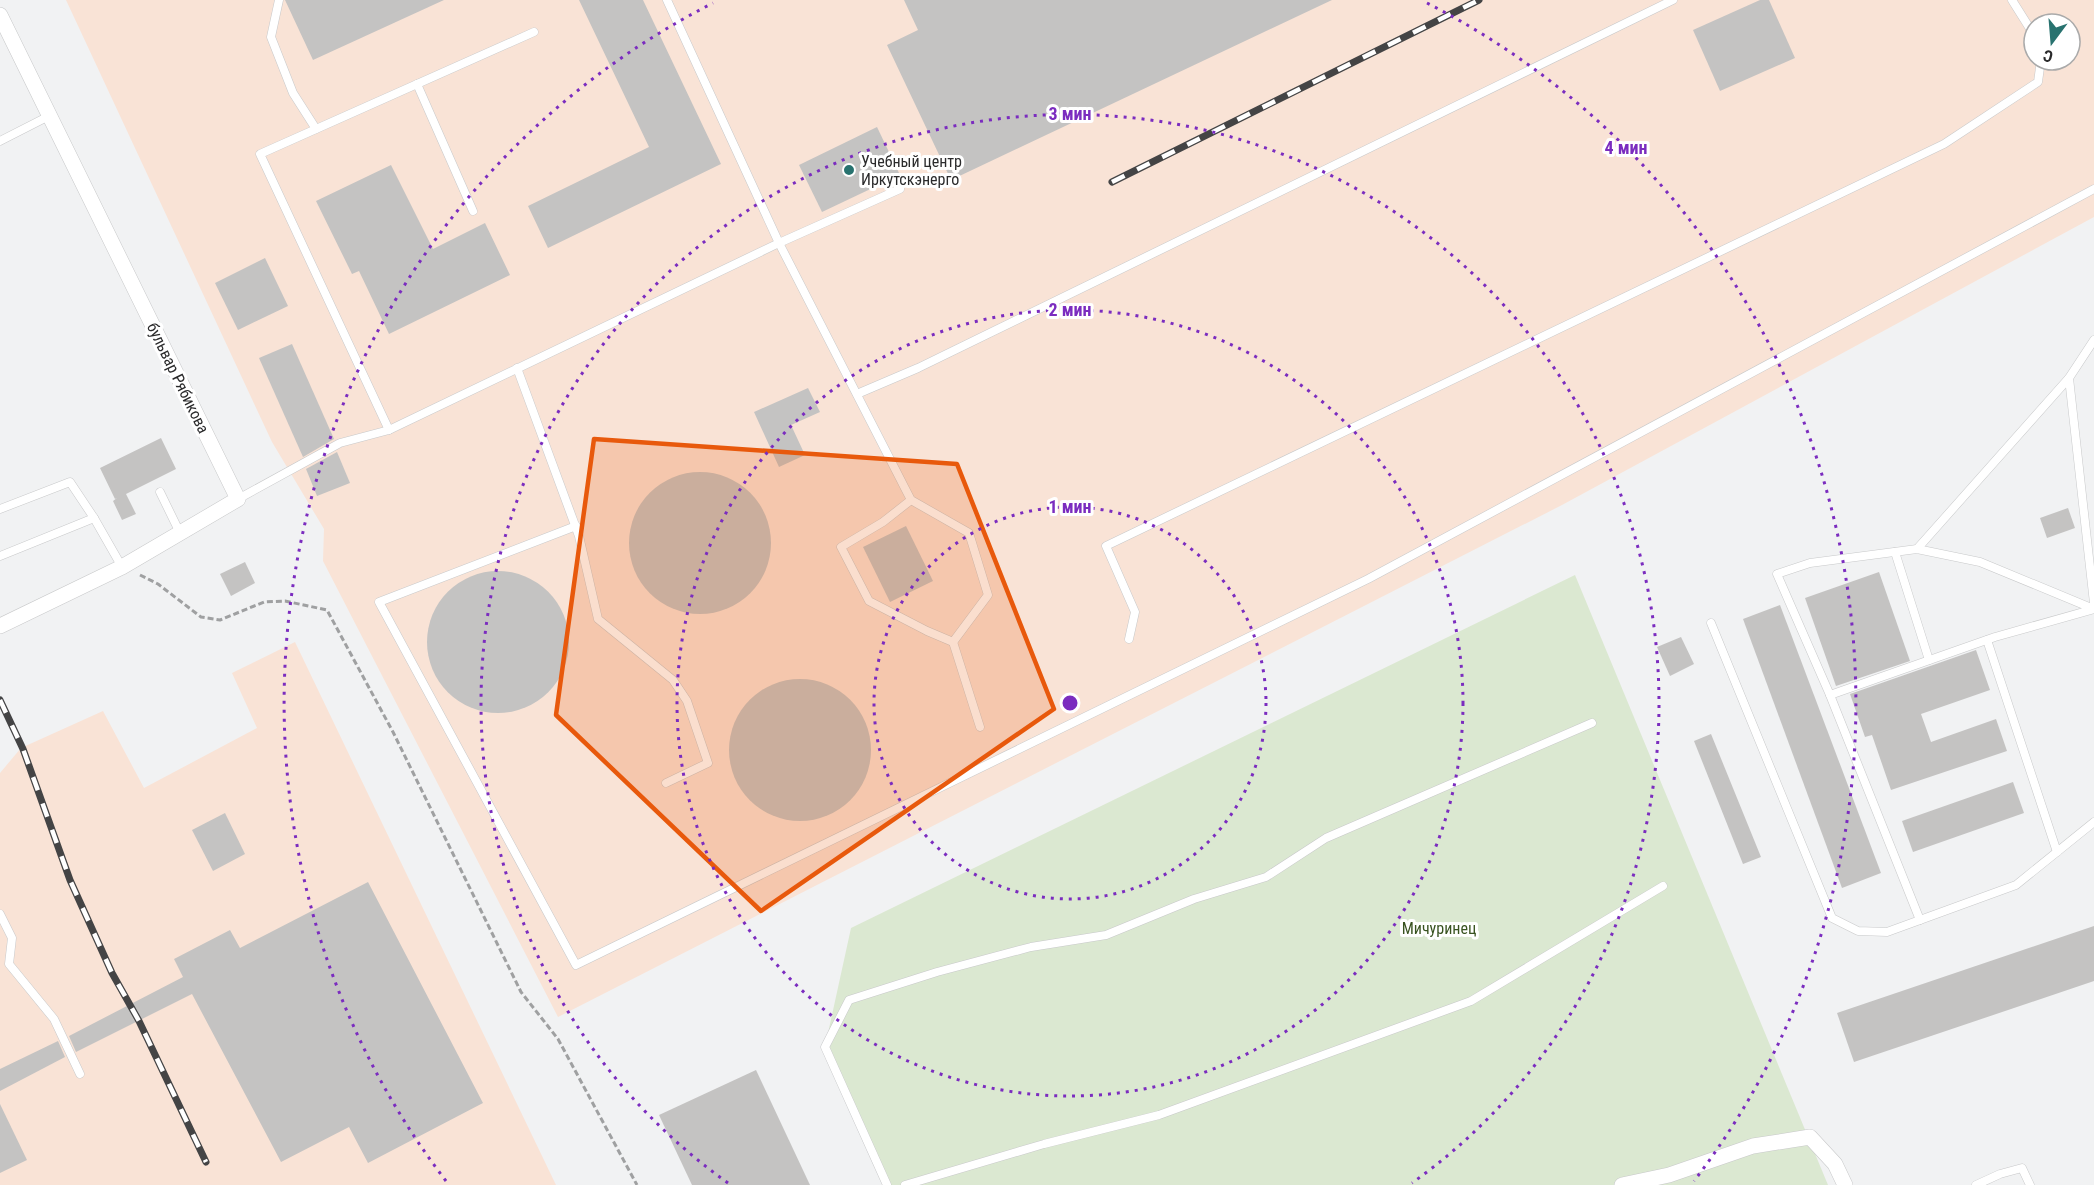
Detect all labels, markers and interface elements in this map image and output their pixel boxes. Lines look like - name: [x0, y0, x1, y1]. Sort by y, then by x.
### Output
- north arrow: [2022, 12, 2082, 72]
- text: С: [2041, 46, 2055, 66]
- text: 3 мин: [1048, 103, 1092, 124]
- text: 4 мин: [1604, 137, 1648, 158]
- place label: Учебный центр Иркутскэнерго: [861, 152, 962, 189]
- marker: Учебный центр Иркутскэнерго: [842, 163, 856, 177]
- text: 2 мин: [1048, 299, 1092, 320]
- street label: бульвар Рябикова: [143, 320, 213, 436]
- text: 1 мин: [1048, 496, 1092, 517]
- centre of rings: [1060, 693, 1080, 713]
- park label: Мичуринец: [1402, 919, 1476, 938]

